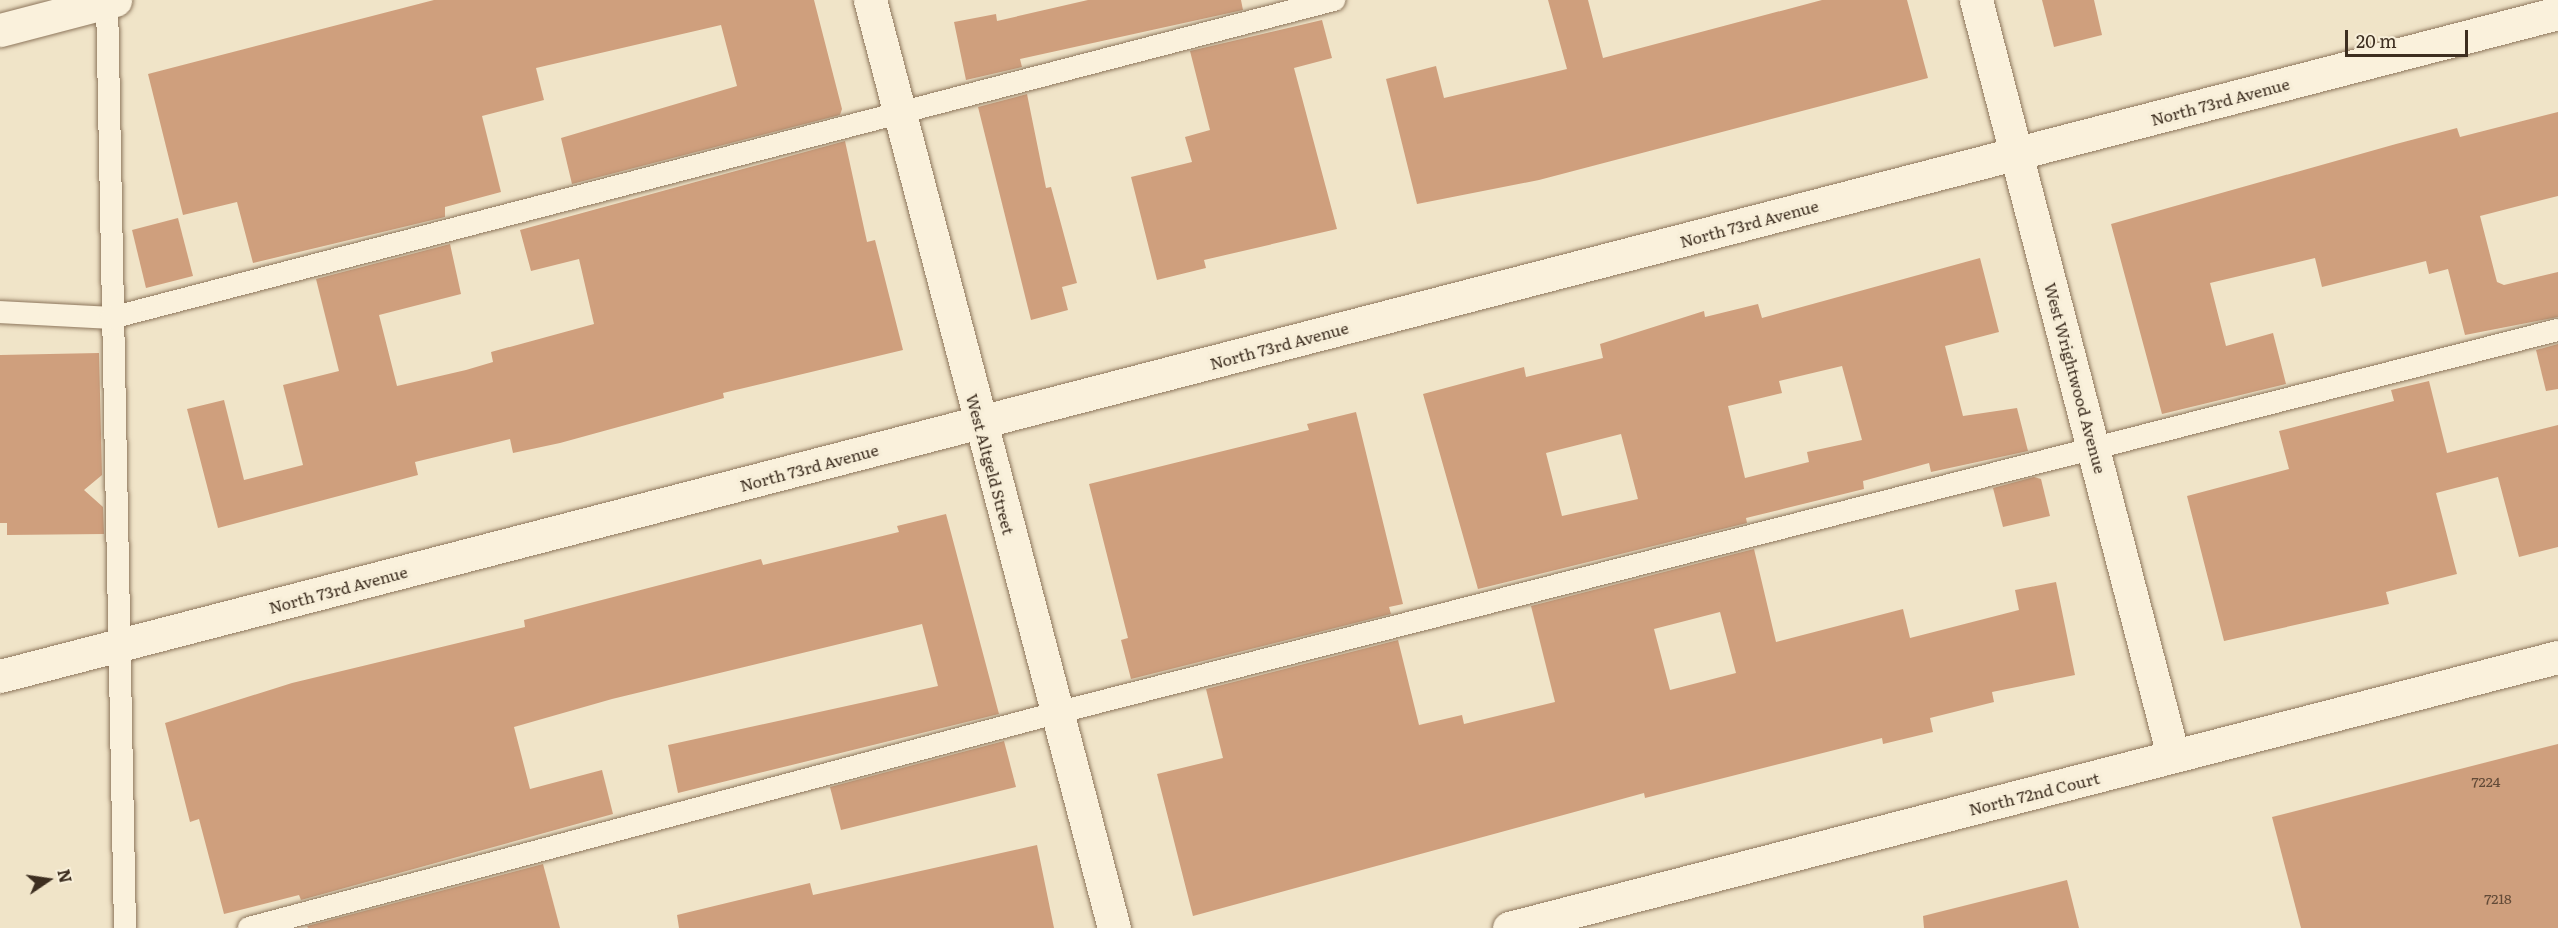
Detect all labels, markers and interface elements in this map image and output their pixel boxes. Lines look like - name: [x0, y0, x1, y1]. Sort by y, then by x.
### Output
- scale bar: [2348, 18, 2471, 56]
- text: 20 m: [2356, 27, 2397, 54]
- street label: North 73rd Avenue: [2149, 73, 2291, 129]
- street label: North 73rd Avenue: [1678, 195, 1820, 251]
- street label: West Wrightwood Avenue: [2041, 280, 2111, 476]
- street label: North 73rd Avenue: [1208, 317, 1350, 373]
- street label: West Altgeld Street: [963, 392, 1019, 536]
- street label: North 73rd Avenue: [738, 439, 880, 495]
- street label: North 73rd Avenue: [267, 561, 409, 617]
- street label: North 72nd Court: [1967, 767, 2101, 819]
- house number: 7224: [2471, 773, 2501, 789]
- north arrow: [18, 850, 78, 910]
- text: N: [52, 867, 79, 885]
- house number: 7218: [2484, 890, 2512, 906]

